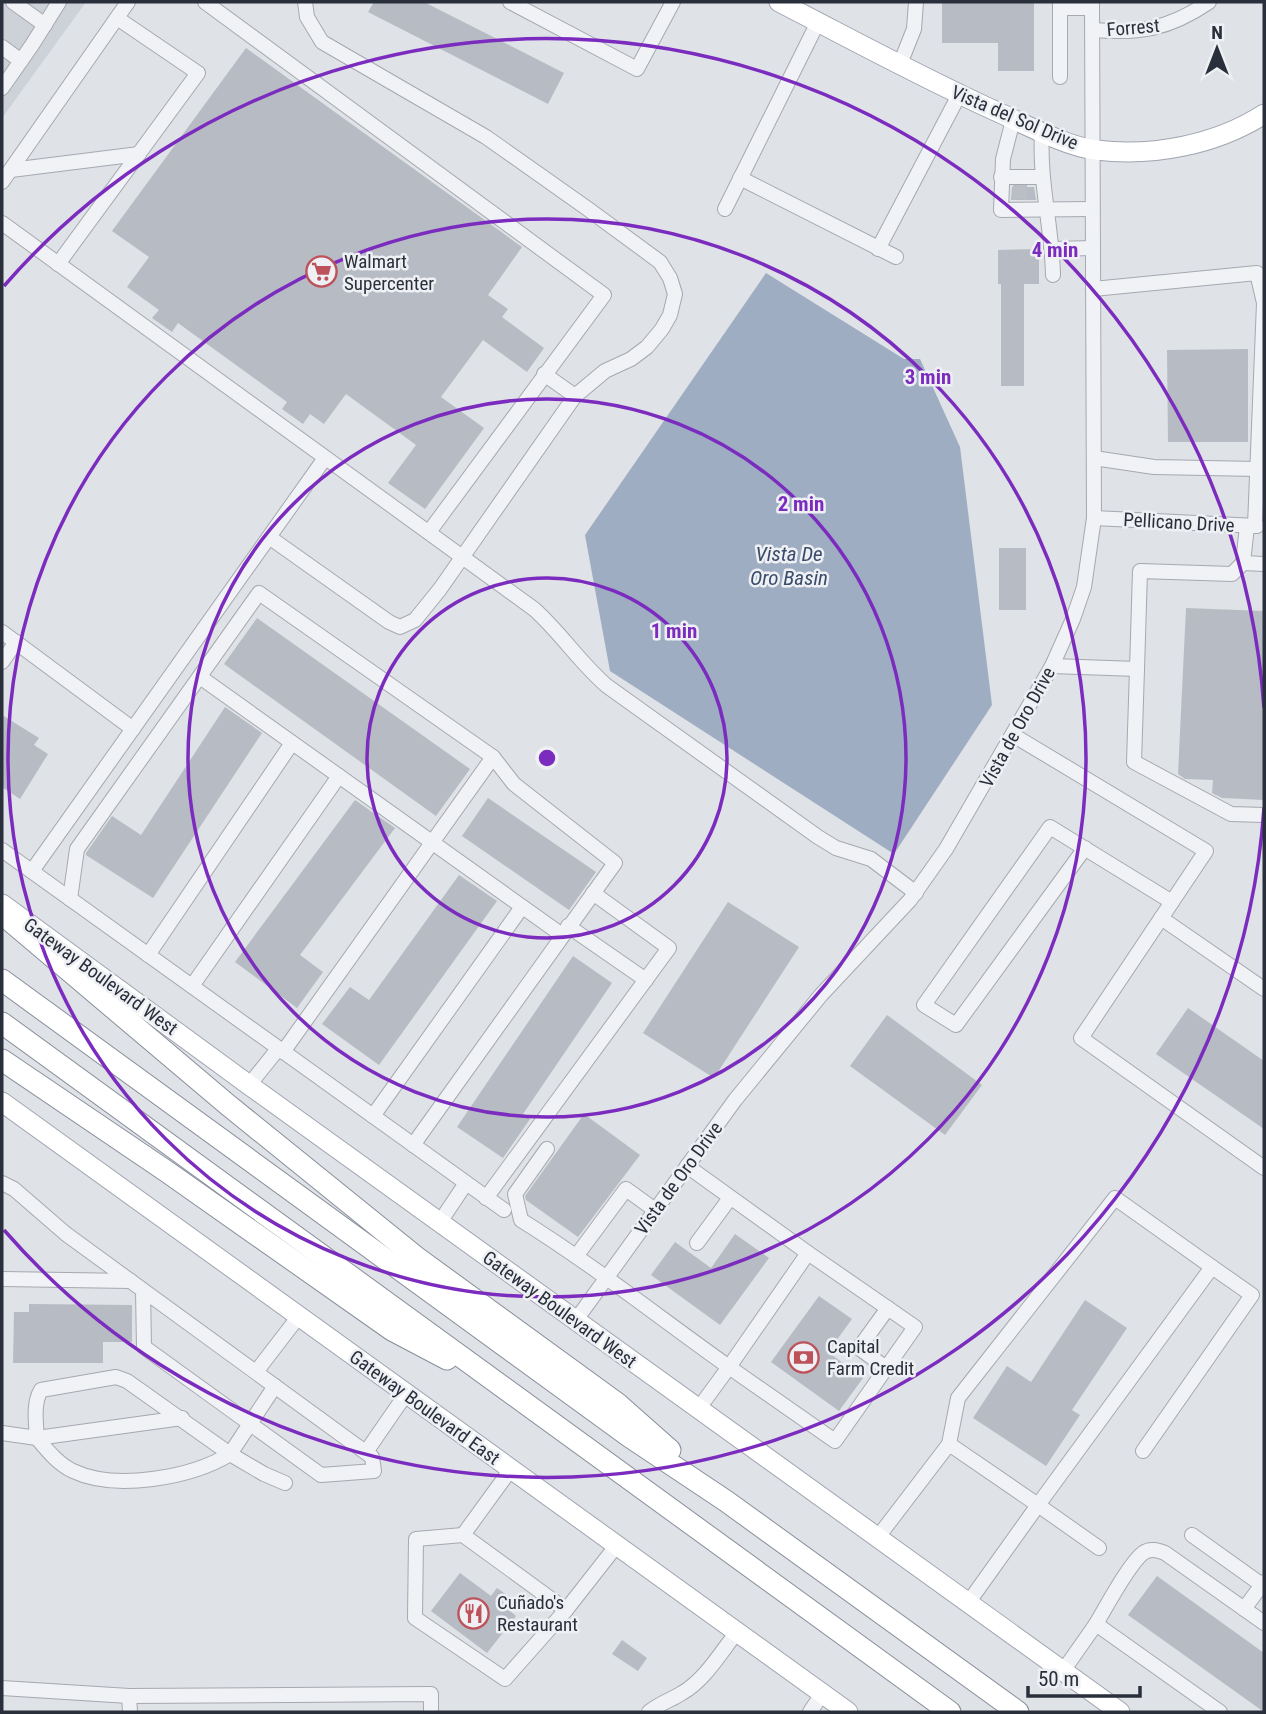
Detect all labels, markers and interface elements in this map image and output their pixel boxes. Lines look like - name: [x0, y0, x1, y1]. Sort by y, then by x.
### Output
- street label: Forrest: [1106, 14, 1160, 41]
- north arrow: [1182, 14, 1252, 84]
- text: N: [1211, 21, 1223, 44]
- street label: Vista del Sol Drive: [948, 80, 1082, 155]
- text: 4 min: [1032, 238, 1078, 262]
- place label: Walmart Supercenter: [344, 250, 434, 295]
- supermarket icon: Walmart Supercenter: [304, 255, 338, 289]
- text: 3 min: [905, 365, 951, 389]
- text: 2 min: [778, 492, 824, 516]
- street label: Pellicano Drive: [1123, 508, 1235, 537]
- water label: Vista De Oro Basin: [750, 542, 828, 590]
- text: 1 min: [651, 619, 697, 643]
- street label: Vista de Oro Drive: [975, 663, 1060, 792]
- centre of rings: [535, 746, 559, 770]
- street label: Gateway Boulevard West: [19, 913, 182, 1040]
- street label: Vista de Oro Drive: [630, 1117, 727, 1239]
- street label: Gateway Boulevard West: [478, 1246, 641, 1373]
- place label: Capital Farm Credit: [827, 1335, 914, 1380]
- bank icon: Capital Farm Credit: [787, 1340, 821, 1374]
- street label: Gateway Boulevard East: [345, 1345, 504, 1470]
- place label: Cuñado's Restaurant: [497, 1591, 578, 1636]
- restaurant icon: Cuñado's Restaurant: [457, 1596, 491, 1630]
- scale bar: [1028, 1654, 1140, 1698]
- text: 50 m: [1038, 1667, 1079, 1691]

